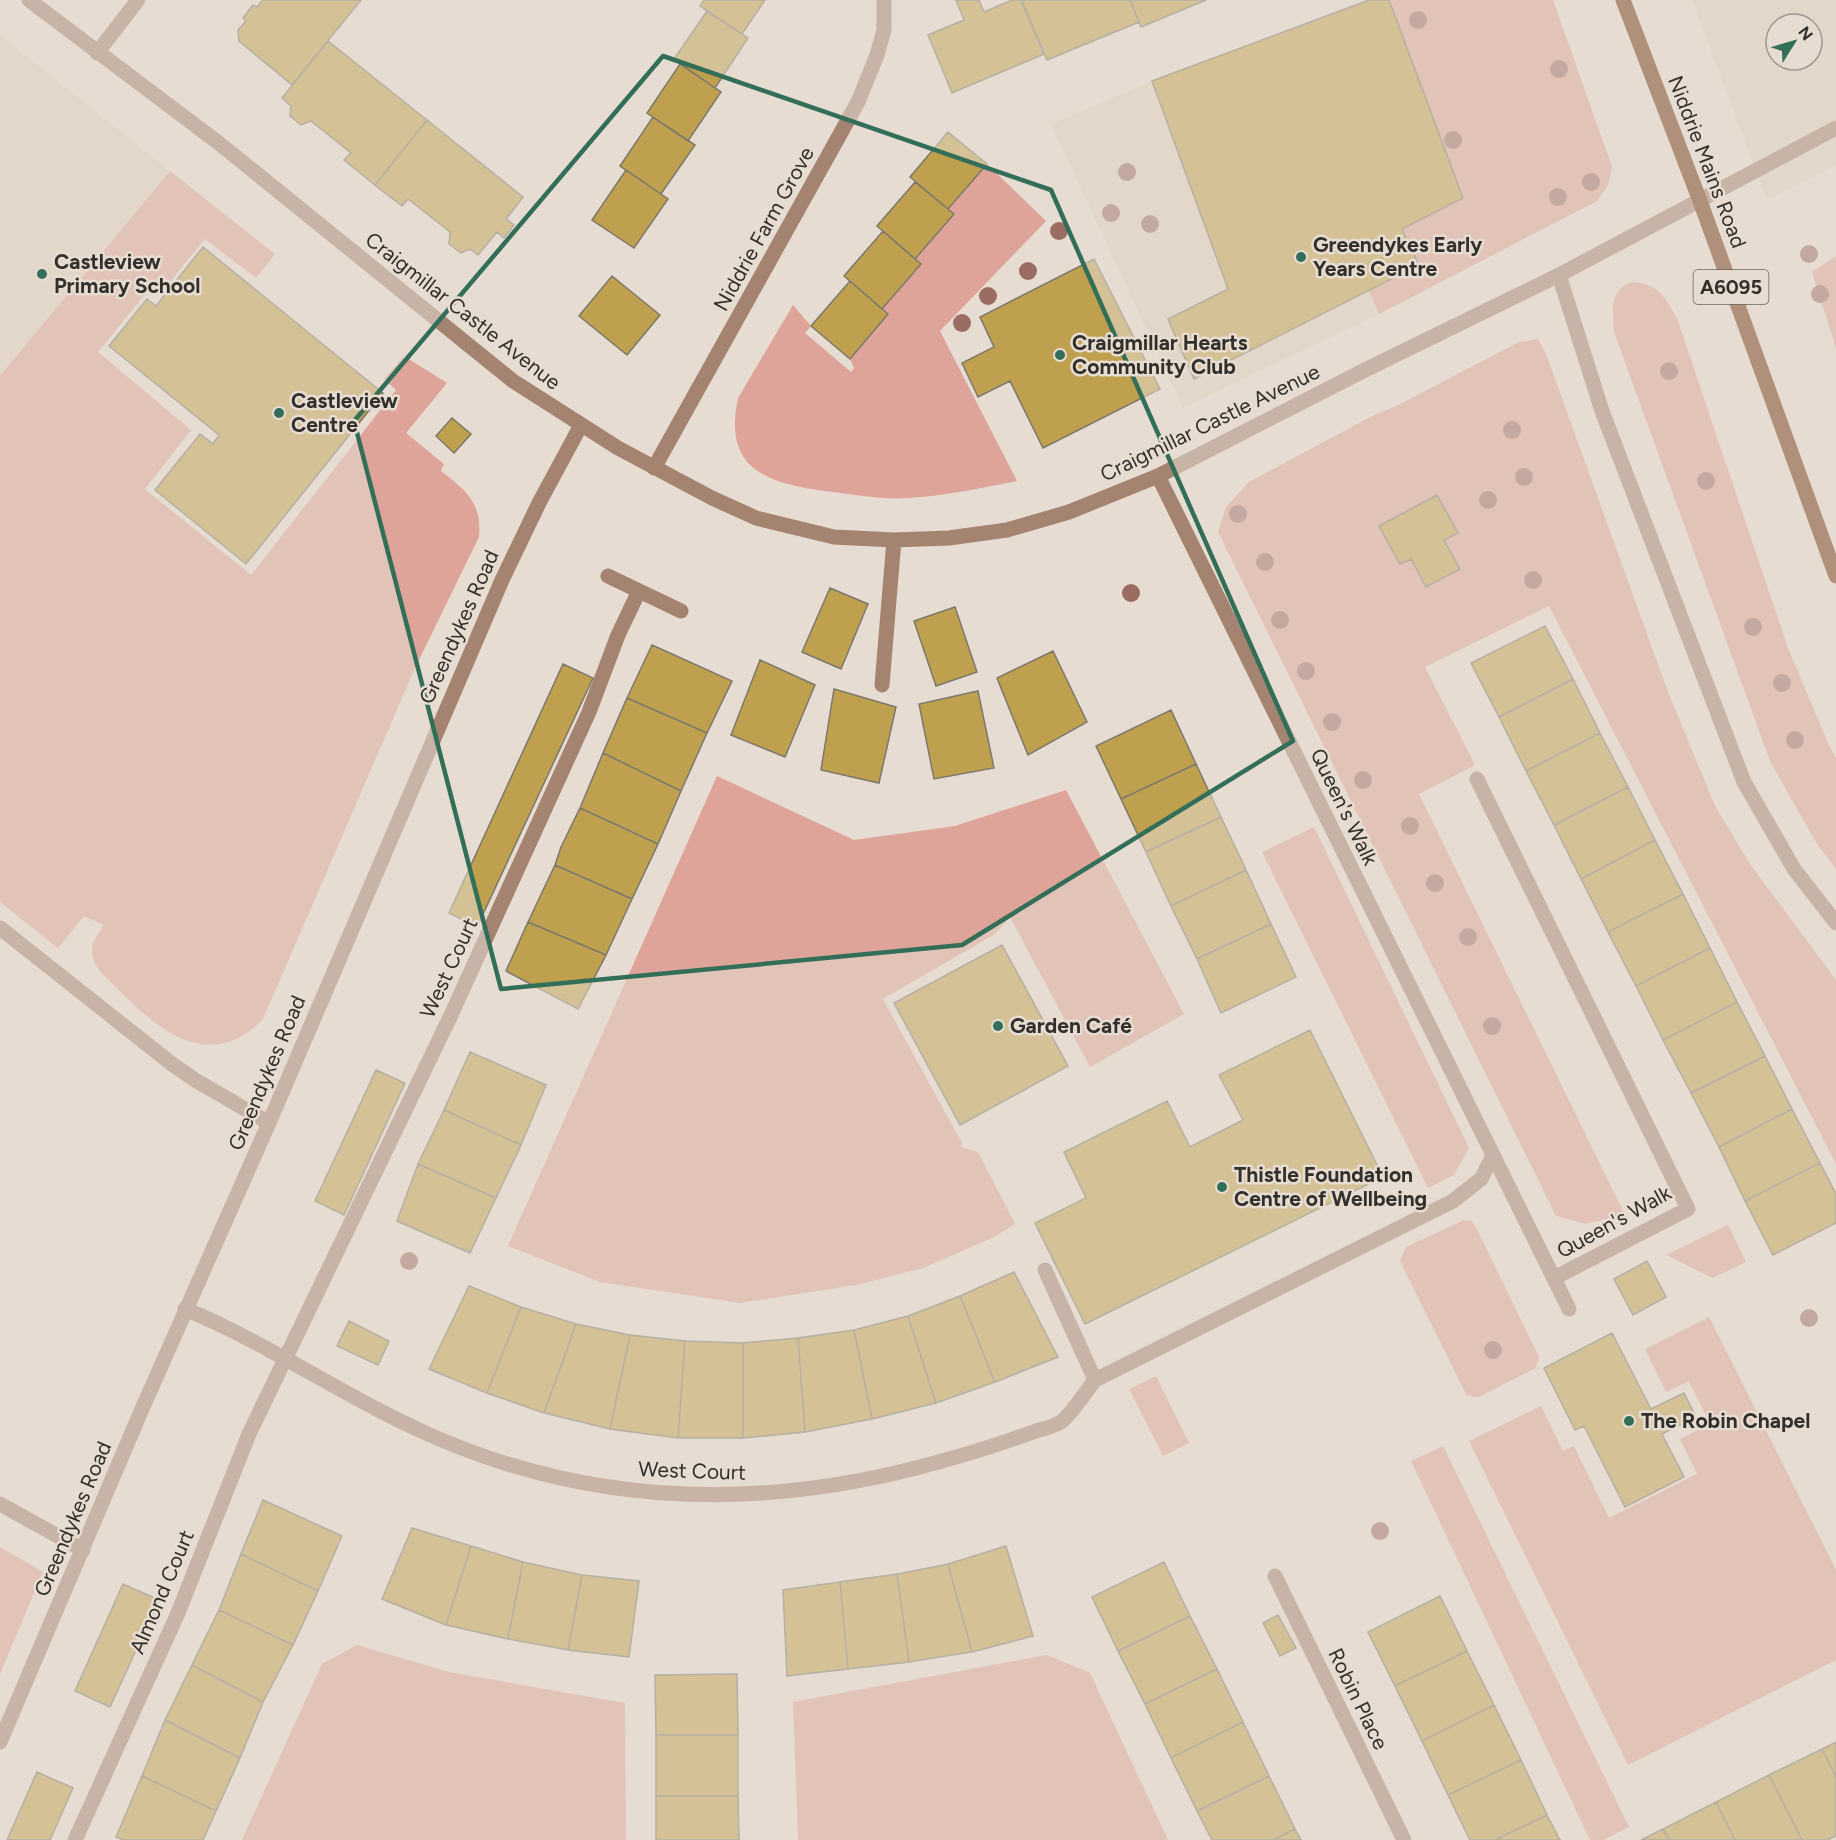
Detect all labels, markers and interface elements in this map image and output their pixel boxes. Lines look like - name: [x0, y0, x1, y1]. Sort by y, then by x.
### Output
- north arrow: [1764, 12, 1824, 72]
- text: N: [1794, 23, 1817, 44]
- street label: Niddrie Mains Road: [1663, 72, 1752, 252]
- street label: Niddrie Farm Grove: [708, 142, 819, 315]
- street label: Craigmillar Castle Avenue: [361, 227, 566, 395]
- place label: Greendykes Early Years Centre: [1313, 232, 1483, 281]
- place label: Castleview Primary School: [54, 249, 200, 298]
- marker: Greendykes Early Years Centre: [1294, 250, 1308, 264]
- marker: Castleview Primary School: [35, 267, 49, 281]
- road number: A6095: [1694, 270, 1768, 304]
- place label: Craigmillar Hearts Community Club: [1072, 330, 1248, 379]
- marker: Craigmillar Hearts Community Club: [1053, 348, 1067, 362]
- street label: Craigmillar Castle Avenue: [1096, 358, 1324, 487]
- place label: Castleview Centre: [291, 388, 398, 437]
- marker: Castleview Centre: [272, 406, 286, 420]
- street label: Greendykes Road: [413, 546, 504, 708]
- street label: Queen's Walk: [1305, 744, 1384, 870]
- street label: West Court: [414, 914, 483, 1022]
- street label: Greendykes Road: [223, 992, 310, 1154]
- place label: Garden Café: [1010, 1013, 1132, 1038]
- marker: Garden Café: [991, 1019, 1005, 1033]
- place label: Thistle Foundation Centre of Wellbeing: [1234, 1162, 1427, 1211]
- marker: Thistle Foundation Centre of Wellbeing: [1215, 1180, 1229, 1194]
- street label: Queen's Walk: [1552, 1180, 1676, 1263]
- place label: The Robin Chapel: [1641, 1408, 1810, 1433]
- marker: The Robin Chapel: [1622, 1414, 1636, 1428]
- street label: Greendykes Road: [29, 1438, 116, 1600]
- street label: West Court: [638, 1456, 746, 1485]
- street label: Almond Court: [124, 1526, 199, 1658]
- street label: Robin Place: [1323, 1644, 1394, 1754]

